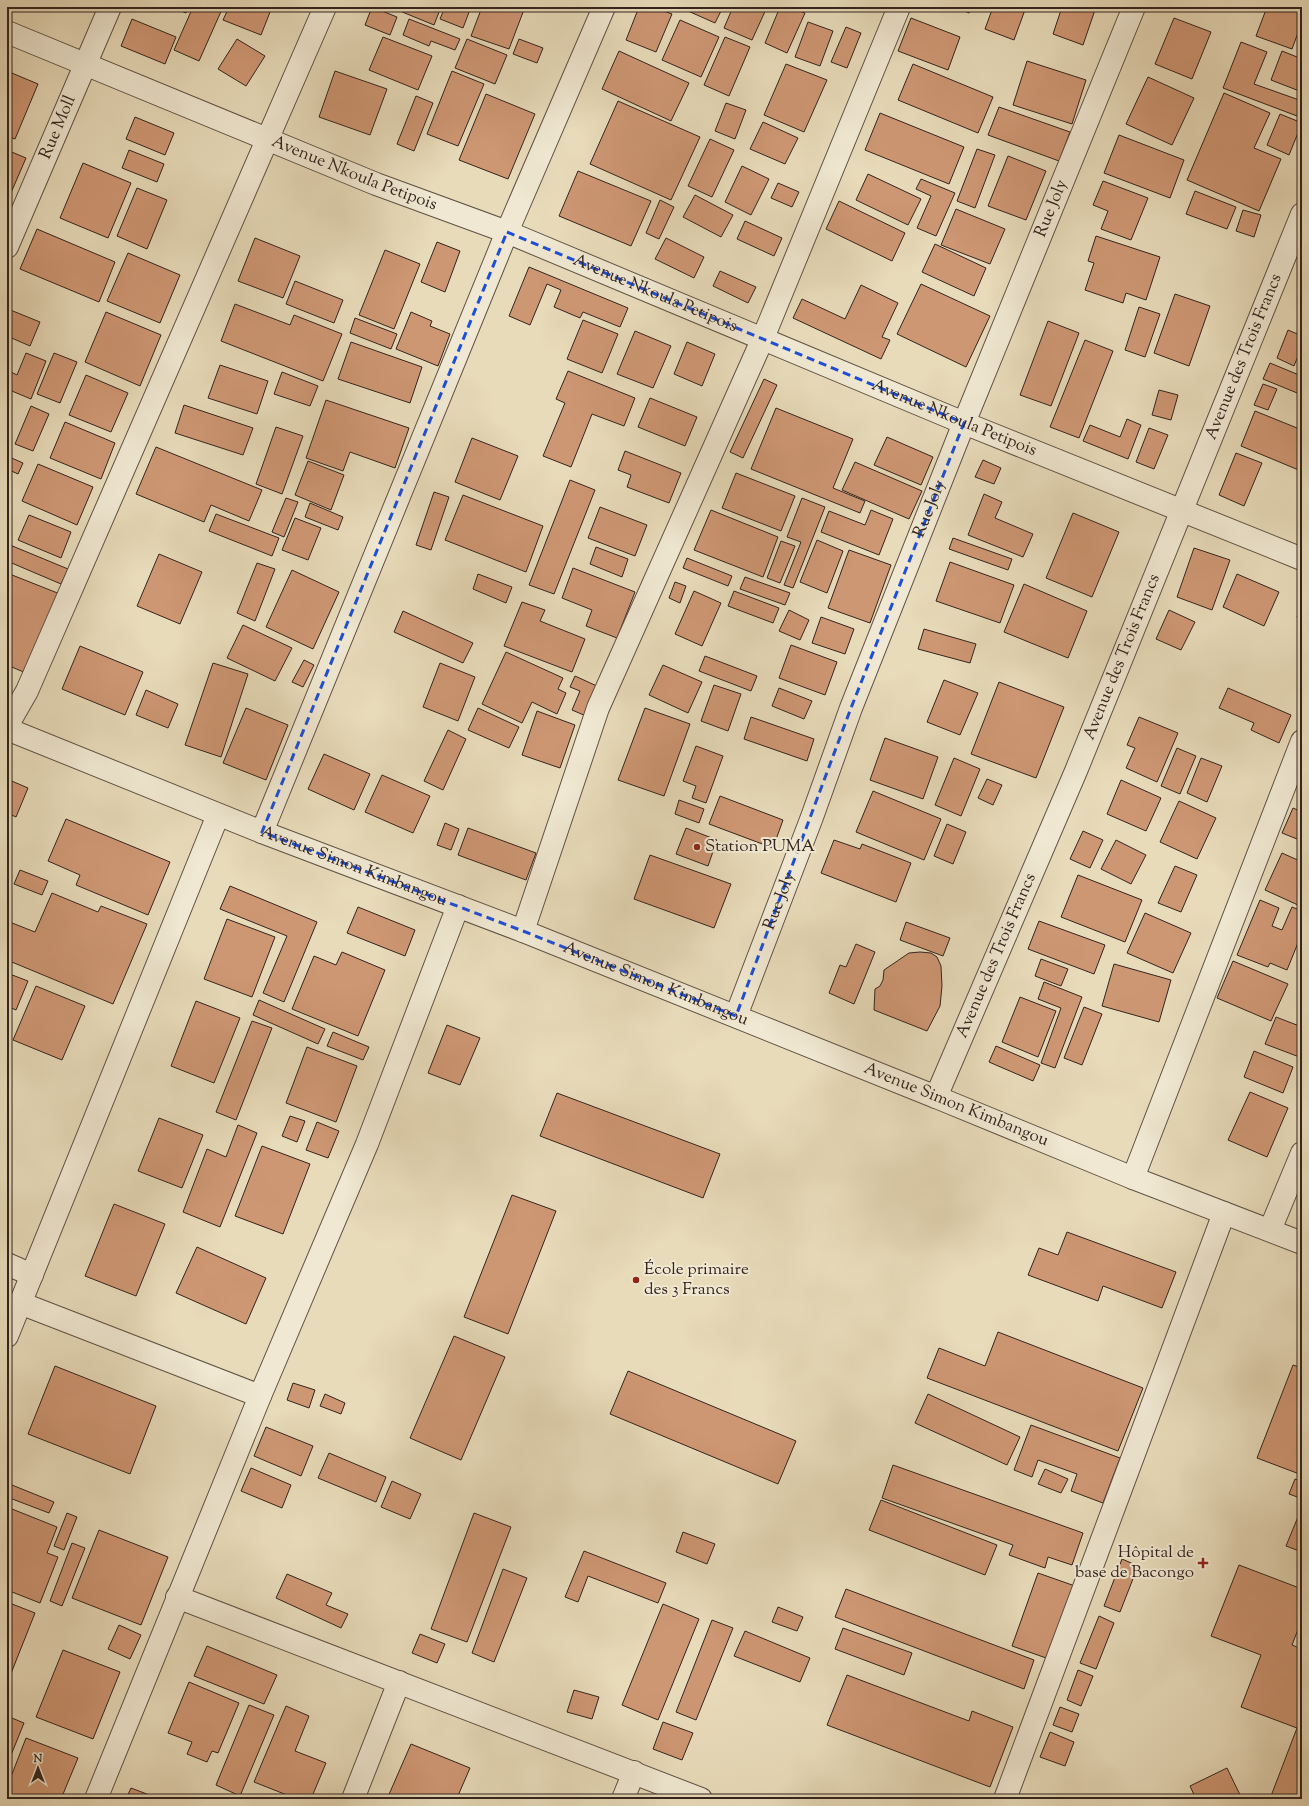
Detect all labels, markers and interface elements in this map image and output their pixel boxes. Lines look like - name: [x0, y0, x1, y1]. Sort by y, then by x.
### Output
- street label: Rue Moll: [34, 92, 83, 163]
- street label: Avenue Nkoula Petipois: [268, 130, 441, 217]
- street label: Rue Joly: [1029, 176, 1074, 241]
- street label: Avenue Nkoula Petipois: [569, 249, 741, 339]
- street label: Avenue des Trois Francs: [1200, 270, 1289, 443]
- street label: Avenue Nkoula Petipois: [868, 374, 1040, 463]
- street label: Rue Joly: [908, 476, 952, 541]
- street label: Avenue des Trois Francs: [1078, 570, 1167, 744]
- street label: Avenue Simon Kimbangou: [257, 820, 451, 913]
- place label: Station PUMA: [705, 835, 815, 859]
- marker: Station PUMA: [692, 842, 702, 852]
- street label: Rue Joly: [758, 868, 802, 934]
- street label: Avenue des Trois Francs: [951, 869, 1043, 1042]
- street label: Avenue Simon Kimbangou: [559, 936, 752, 1032]
- street label: Avenue Simon Kimbangou: [860, 1057, 1052, 1153]
- place label: École primaire des 3 Francs: [644, 1258, 749, 1302]
- marker: École primaire des 3 Francs: [631, 1275, 641, 1285]
- place label: Hôpital de base de Bacongo: [1075, 1541, 1194, 1585]
- marker: Hôpital de base de Bacongo: [1197, 1557, 1209, 1569]
- north arrow: [18, 1748, 58, 1788]
- text: N: [33, 1751, 43, 1767]

